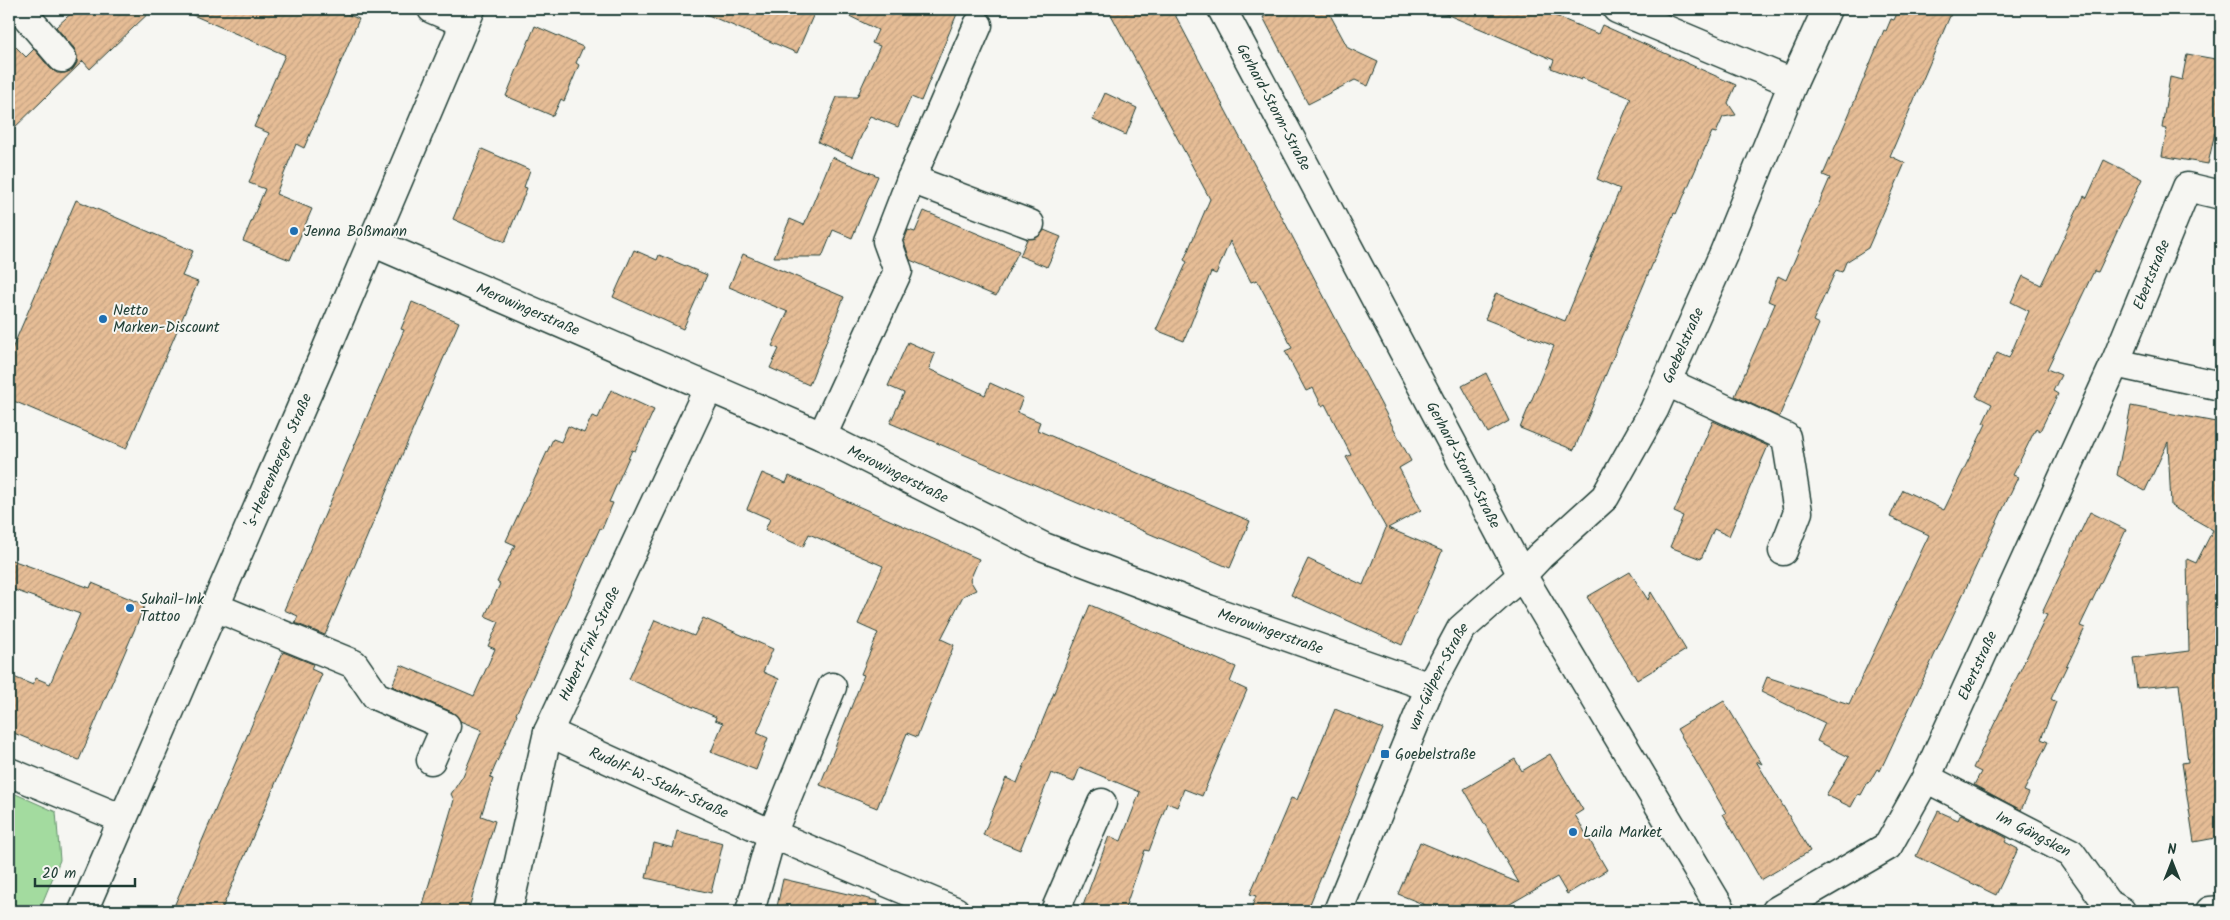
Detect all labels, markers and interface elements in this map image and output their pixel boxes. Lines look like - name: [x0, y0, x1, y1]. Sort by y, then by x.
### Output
- street label: Gerhard-Storm-Straße: [1229, 40, 1317, 176]
- place label: Jenna Boßmann: [304, 220, 407, 244]
- marker: Jenna Boßmann: [288, 225, 300, 237]
- street label: Ebertstraße: [2127, 236, 2177, 314]
- street label: Merowingerstraße: [472, 277, 584, 343]
- place label: Netto Marken-Discount: [113, 299, 220, 340]
- street label: Goebelstraße: [1656, 304, 1711, 388]
- marker: Netto Marken-Discount: [97, 313, 109, 325]
- street label: 's-Heerenberger Straße: [239, 390, 319, 532]
- street label: Gerhard-Storm-Straße: [1419, 397, 1507, 534]
- street label: Merowingerstraße: [843, 439, 953, 510]
- street label: Hubert-Fink-Straße: [553, 582, 627, 705]
- place label: Suhail-Ink Tattoo: [140, 588, 205, 629]
- marker: Suhail-Ink Tattoo: [124, 602, 136, 614]
- street label: Merowingerstraße: [1214, 602, 1327, 662]
- street label: van-Gülpen-Straße: [1402, 616, 1475, 735]
- street label: Ebertstraße: [1952, 627, 2004, 705]
- street label: Rudolf-W.-Stahr-Straße: [585, 741, 732, 826]
- place label: Goebelstraße: [1395, 743, 1476, 767]
- marker: Goebelstraße: [1379, 748, 1391, 760]
- street label: Im Gängsken: [1991, 805, 2075, 864]
- place label: Laila Market: [1583, 821, 1662, 845]
- marker: Laila Market: [1567, 826, 1579, 838]
- north arrow: [2148, 838, 2198, 888]
- text: N: [2168, 839, 2177, 861]
- scale bar: [35, 855, 135, 887]
- text: 20 m: [42, 862, 76, 886]

